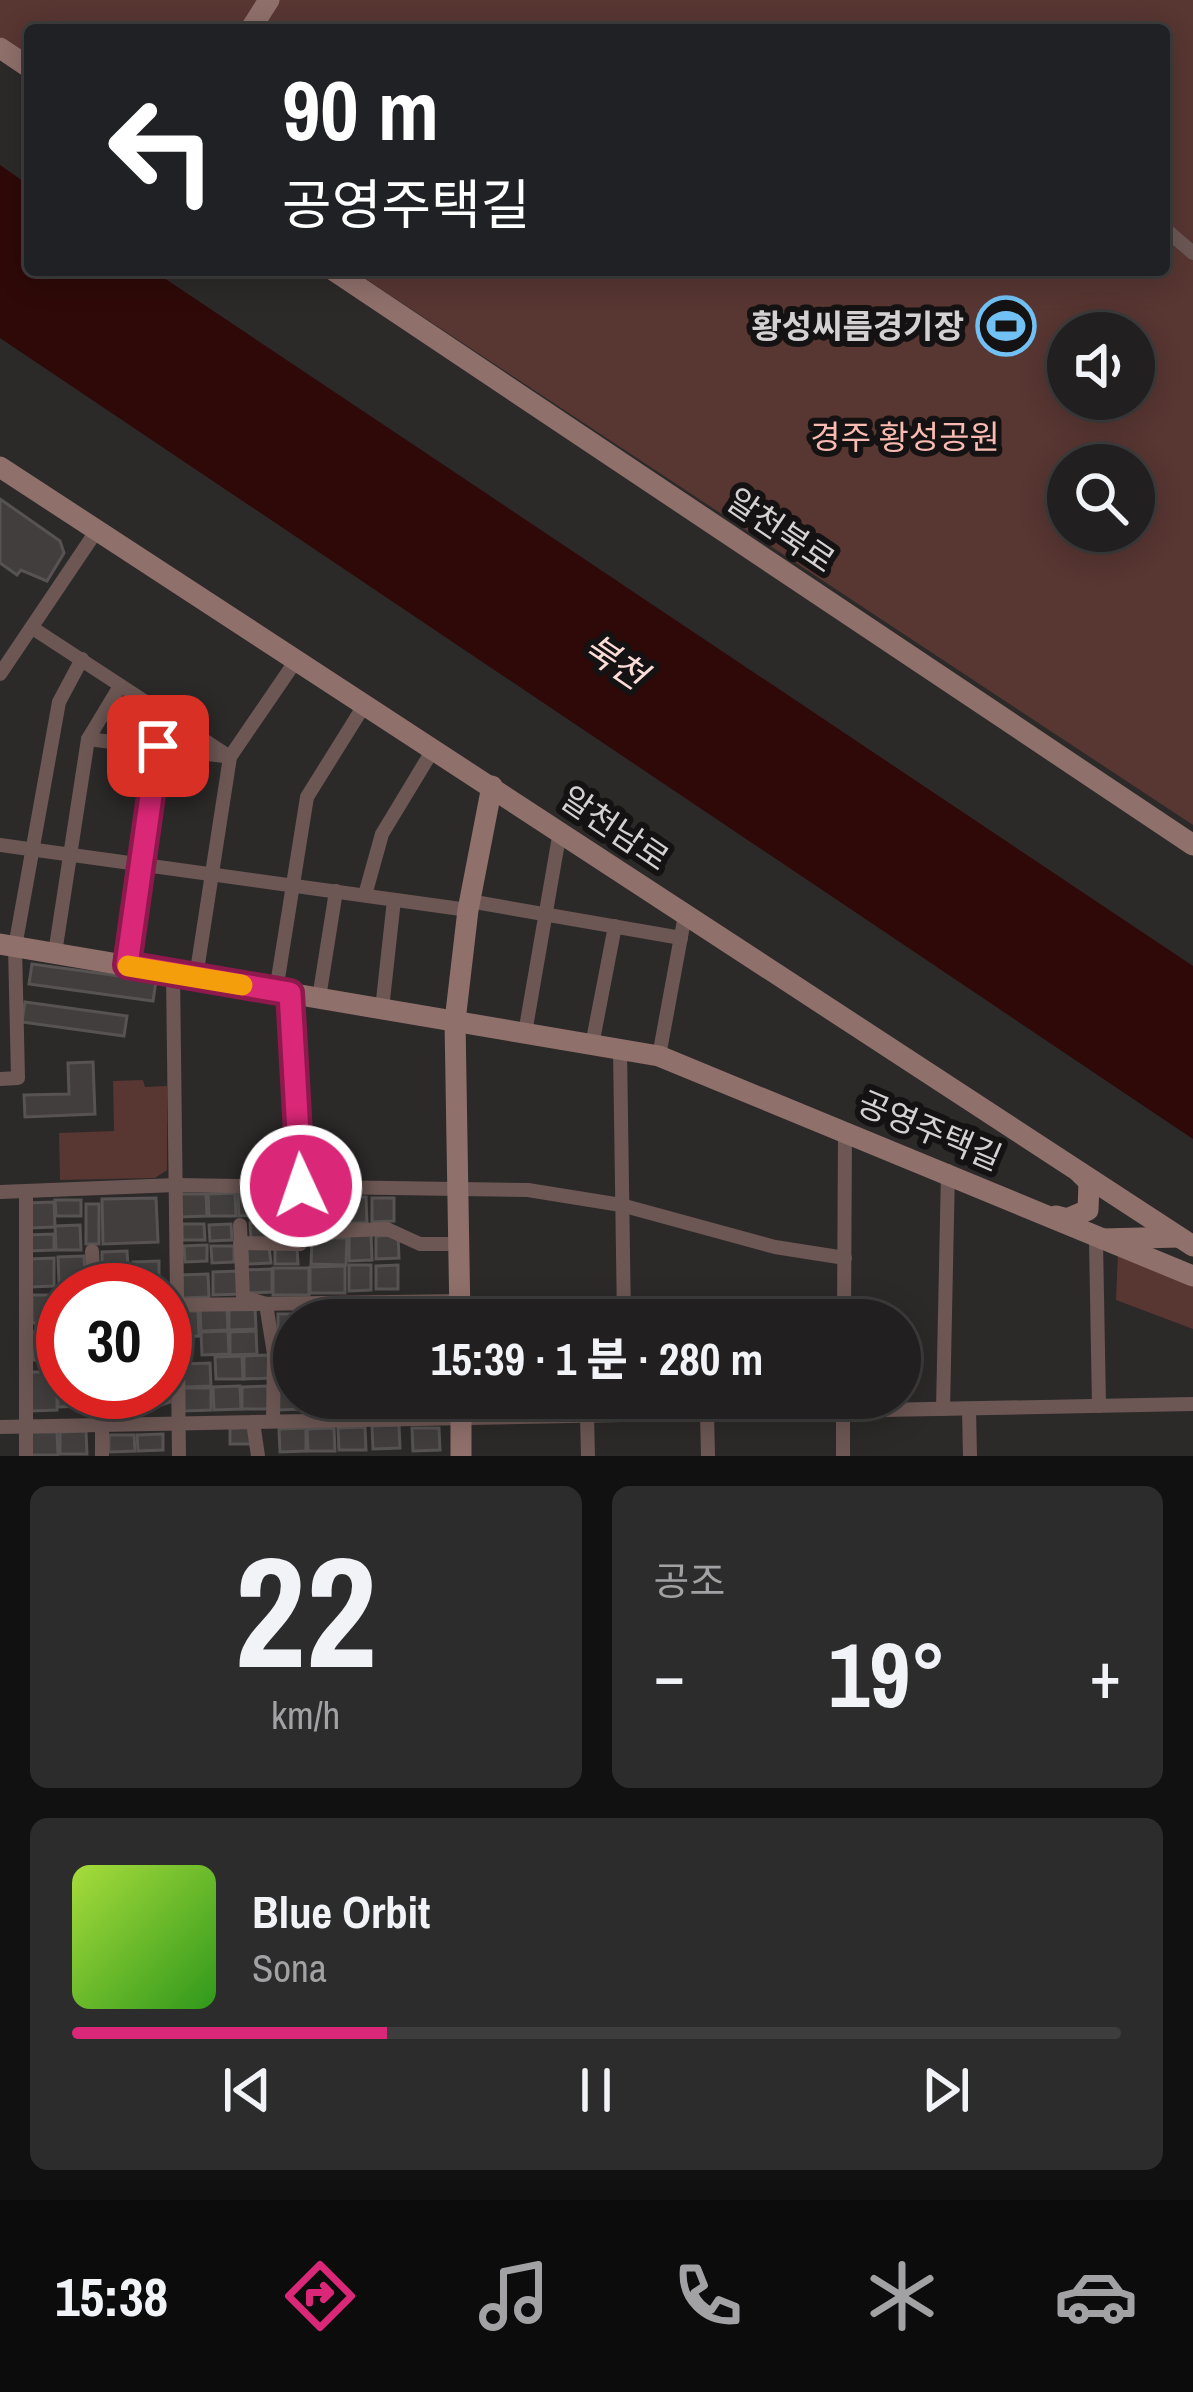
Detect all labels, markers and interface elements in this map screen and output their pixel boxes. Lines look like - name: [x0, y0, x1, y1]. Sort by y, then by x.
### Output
- text: 90 m: [282, 53, 439, 166]
- icon: left: [84, 72, 240, 228]
- text: 공영주택길: [282, 168, 530, 241]
- sports icon: 황성씨름경기장: [975, 295, 1037, 357]
- place label: 황성씨름경기장: [751, 304, 964, 348]
- map controls: [1047, 312, 1155, 552]
- button: sound: [1047, 312, 1155, 420]
- park label: 경주 황성공원: [810, 415, 1000, 459]
- button: search: [1047, 444, 1155, 552]
- street label: 알천북로: [718, 478, 844, 582]
- water label: 북천: [574, 623, 659, 702]
- pin: [107, 695, 209, 797]
- icon: arrive: [125, 713, 191, 779]
- street label: 알천남로: [552, 776, 678, 880]
- street label: 공영주택길: [852, 1080, 1008, 1180]
- position arrow: [238, 1123, 364, 1249]
- speed limit sign: 30: [36, 1263, 192, 1419]
- text: 15:39 · 1 분 · 280 m: [431, 1328, 763, 1389]
- text: 22: [235, 1506, 377, 1716]
- text: 공조: [654, 1555, 725, 1607]
- text: 19°: [828, 1614, 946, 1735]
- text: −: [654, 1630, 685, 1719]
- text: +: [1089, 1630, 1121, 1719]
- text: km/h: [271, 1689, 340, 1741]
- text: Blue Orbit: [252, 1881, 430, 1942]
- text: Sona: [252, 1942, 327, 1994]
- icon: previous: [214, 2057, 280, 2123]
- icon: pause: [563, 2057, 629, 2123]
- icon: next: [913, 2057, 979, 2123]
- icon: directions: [278, 2254, 362, 2338]
- icon: music: [472, 2254, 556, 2338]
- icon: phone: [666, 2254, 750, 2338]
- icon: climate: [860, 2254, 944, 2338]
- icon: car: [1054, 2254, 1138, 2338]
- text: 15:38: [55, 2260, 168, 2333]

